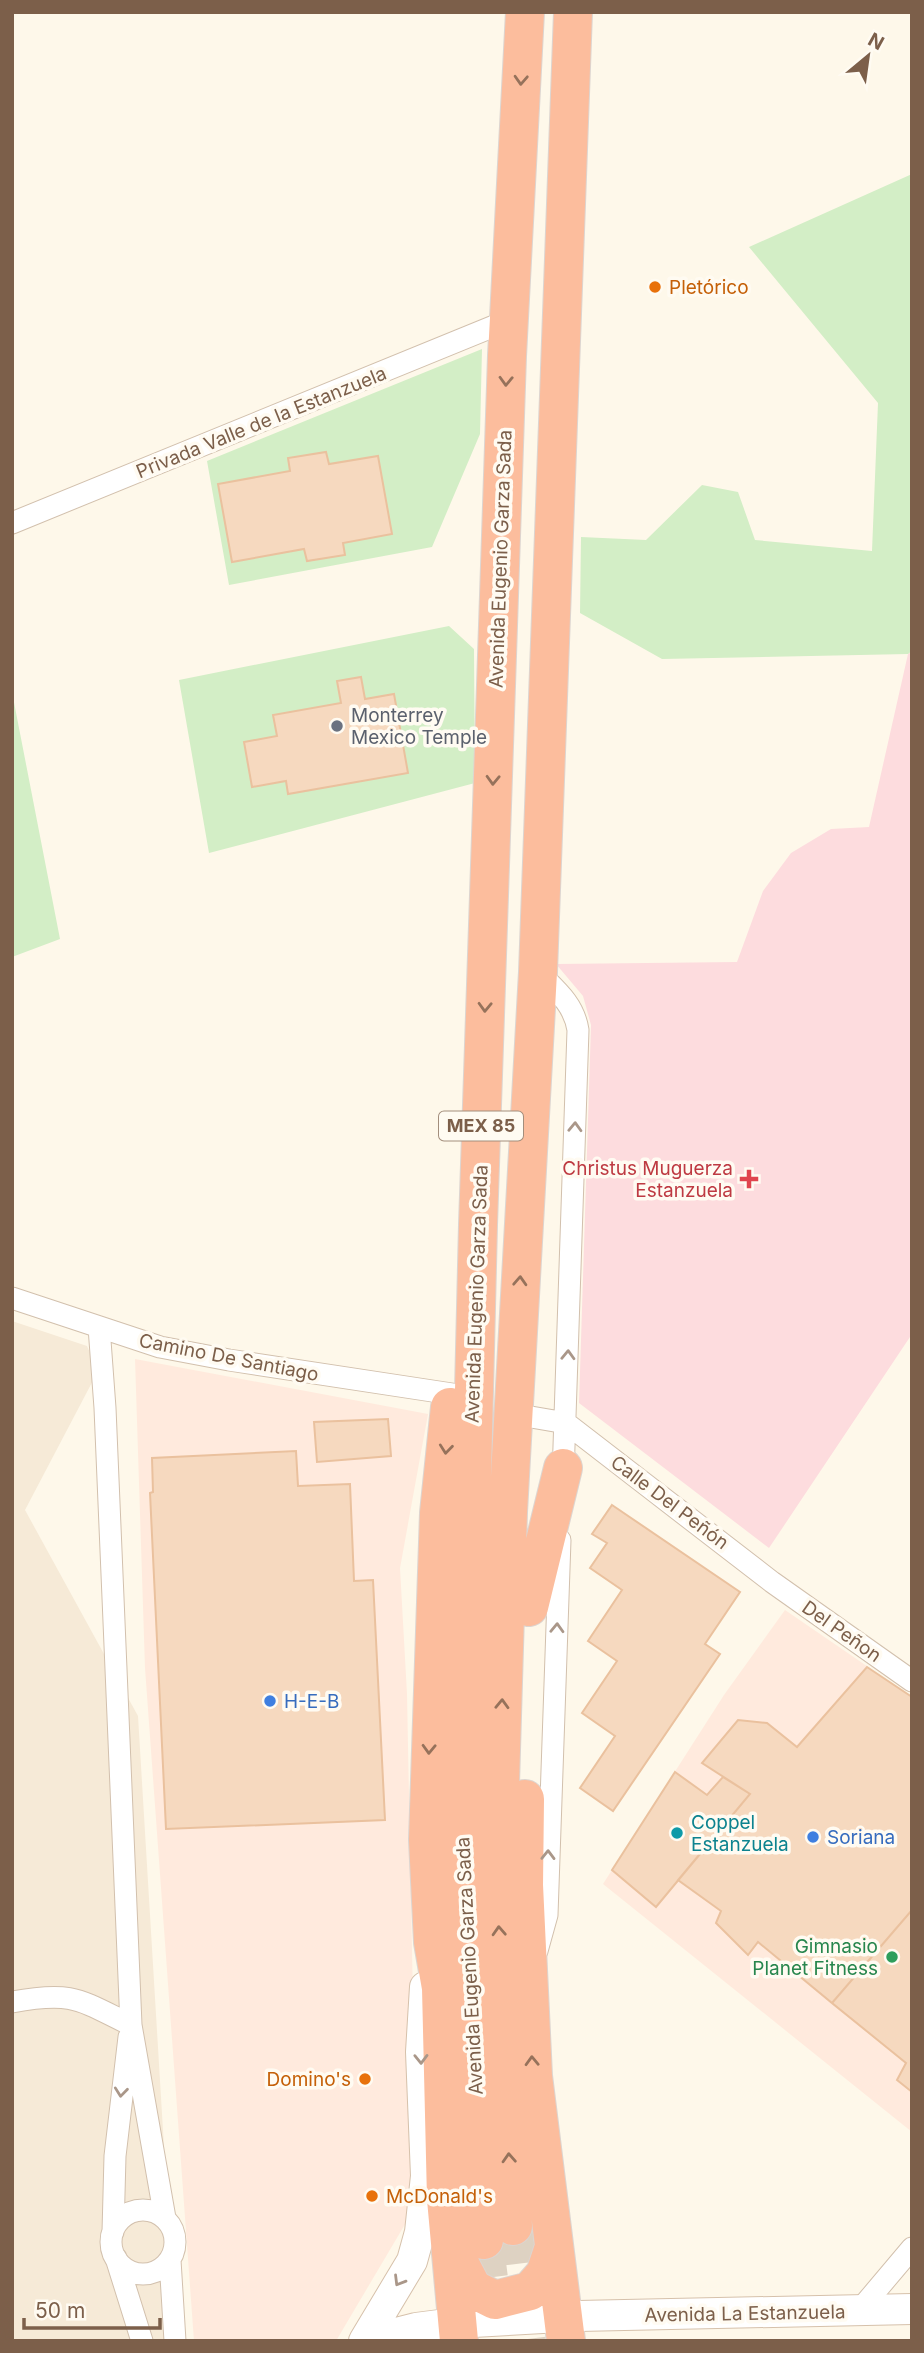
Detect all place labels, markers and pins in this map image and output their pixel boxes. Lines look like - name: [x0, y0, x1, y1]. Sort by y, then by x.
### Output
- place label: Pletórico: [669, 276, 749, 299]
- marker: Pletórico: [647, 279, 663, 295]
- place label: Monterrey Mexico Temple: [351, 704, 487, 749]
- marker: Monterrey Mexico Temple: [329, 718, 345, 734]
- place label: Christus Muguerza Estanzuela: [562, 1157, 733, 1202]
- marker: Christus Muguerza Estanzuela: [739, 1169, 759, 1189]
- place label: H-E-B: [284, 1690, 339, 1713]
- marker: H-E-B: [262, 1693, 278, 1709]
- place label: Coppel Estanzuela: [691, 1811, 789, 1856]
- marker: Coppel Estanzuela: [669, 1825, 685, 1841]
- place label: Soriana: [827, 1826, 895, 1849]
- marker: Soriana: [805, 1829, 821, 1845]
- place label: Gimnasio Planet Fitness: [752, 1935, 878, 1980]
- marker: Gimnasio Planet Fitness: [884, 1949, 900, 1965]
- place label: Domino's: [267, 2068, 351, 2091]
- marker: Domino's: [357, 2071, 373, 2087]
- place label: McDonald's: [386, 2185, 493, 2208]
- marker: McDonald's: [364, 2188, 380, 2204]

